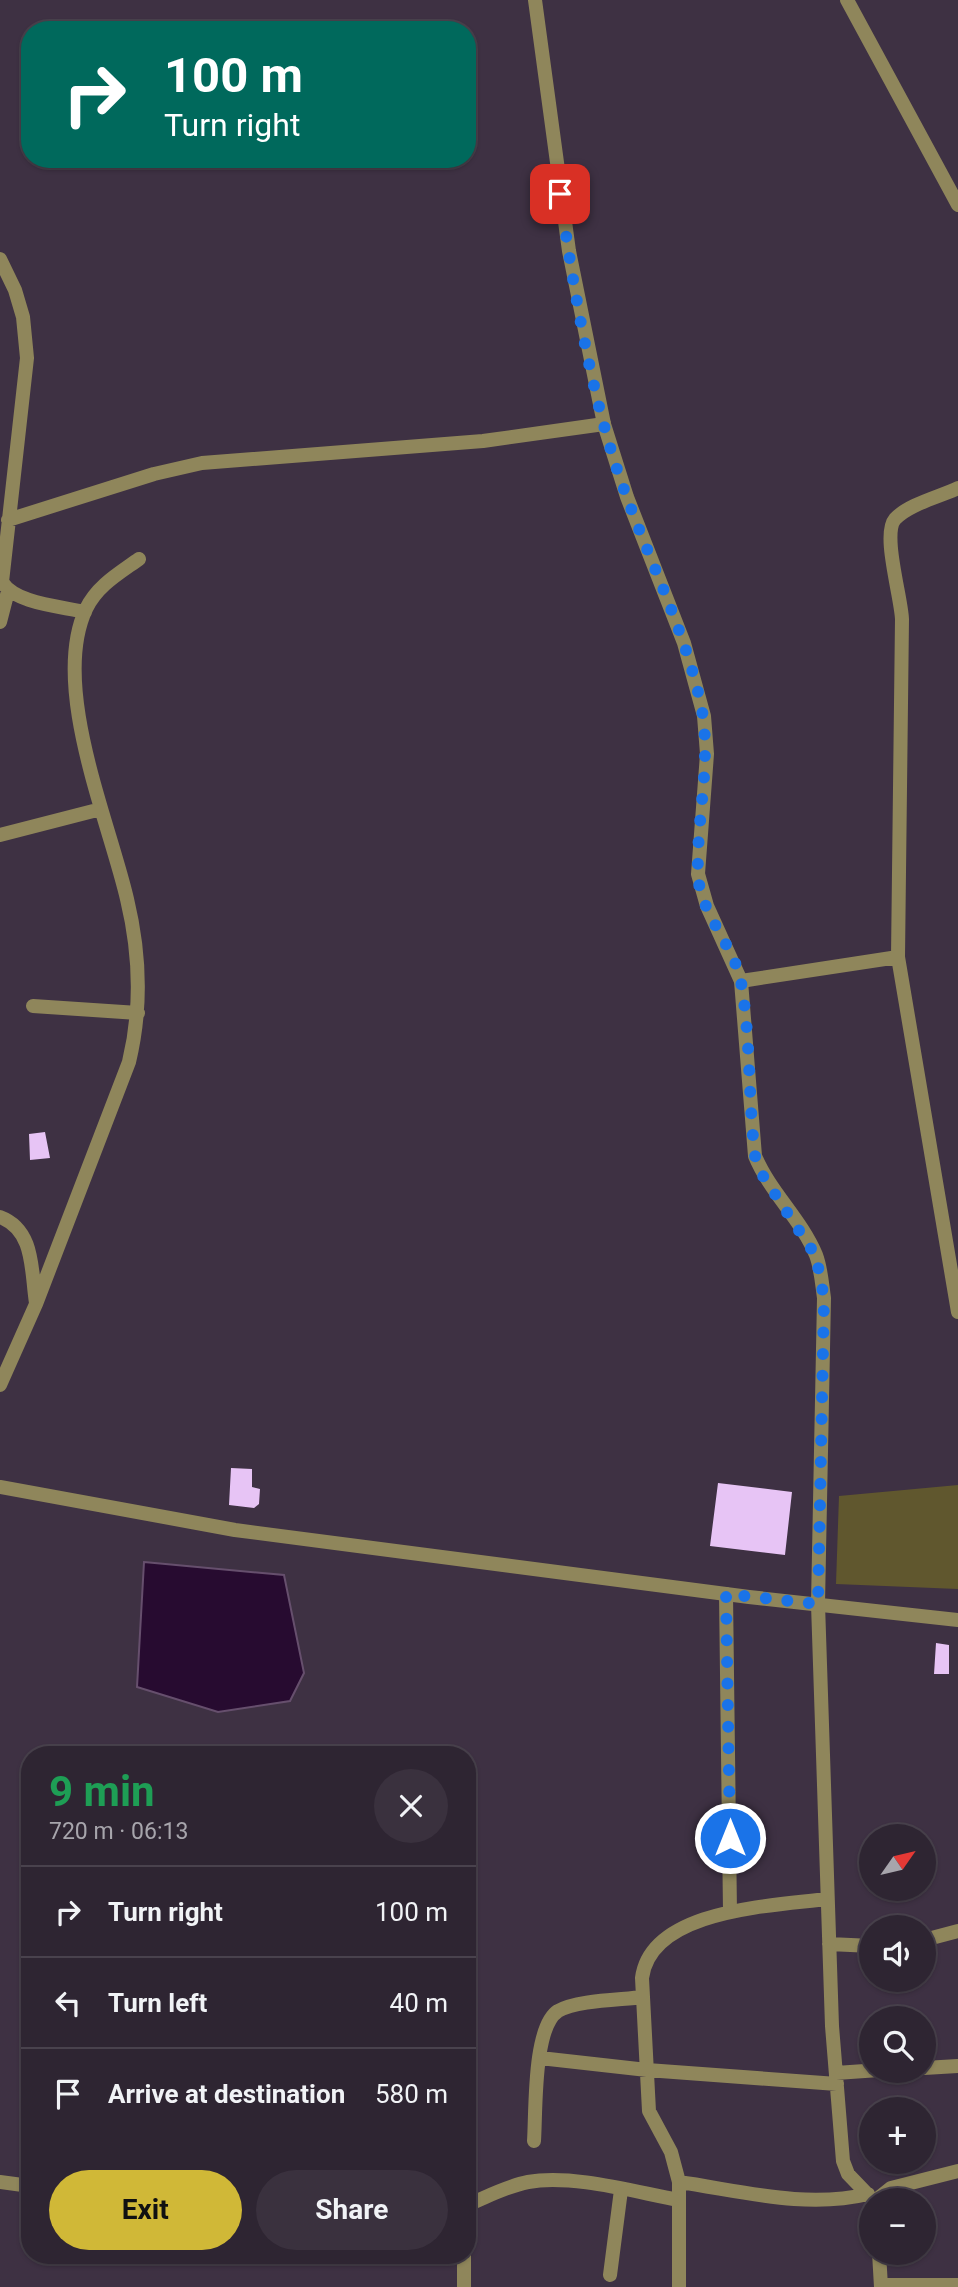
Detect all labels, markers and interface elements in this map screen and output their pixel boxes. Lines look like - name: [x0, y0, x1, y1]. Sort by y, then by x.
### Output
- text: 100 m: [164, 47, 303, 104]
- icon: right: [49, 49, 140, 140]
- text: Turn right: [164, 106, 300, 144]
- pin: [530, 164, 590, 224]
- icon: arrive: [541, 175, 579, 213]
- text: 9 min: [49, 1767, 155, 1816]
- button: close: [374, 1769, 448, 1843]
- position arrow: [693, 1801, 767, 1875]
- text: 720 m · 06:13: [49, 1818, 188, 1845]
- north arrow: [859, 1824, 936, 1900]
- map controls: [859, 1824, 936, 2265]
- icon: right: [49, 1893, 87, 1931]
- text: Turn right: [108, 1897, 223, 1927]
- text: 100 m: [375, 1897, 448, 1927]
- button: sound: [859, 1915, 936, 1992]
- icon: left: [49, 1984, 87, 2022]
- text: Turn left: [108, 1988, 207, 2018]
- text: 40 m: [390, 1988, 448, 2018]
- button: search: [859, 2006, 936, 2083]
- icon: arrive: [49, 2075, 87, 2113]
- text: Arrive at destination: [108, 2079, 345, 2109]
- text: 580 m: [375, 2079, 448, 2109]
- button: +: [859, 2097, 936, 2174]
- button: Exit: [49, 2170, 242, 2250]
- button: Share: [256, 2170, 448, 2250]
- button: −: [859, 2188, 936, 2265]

